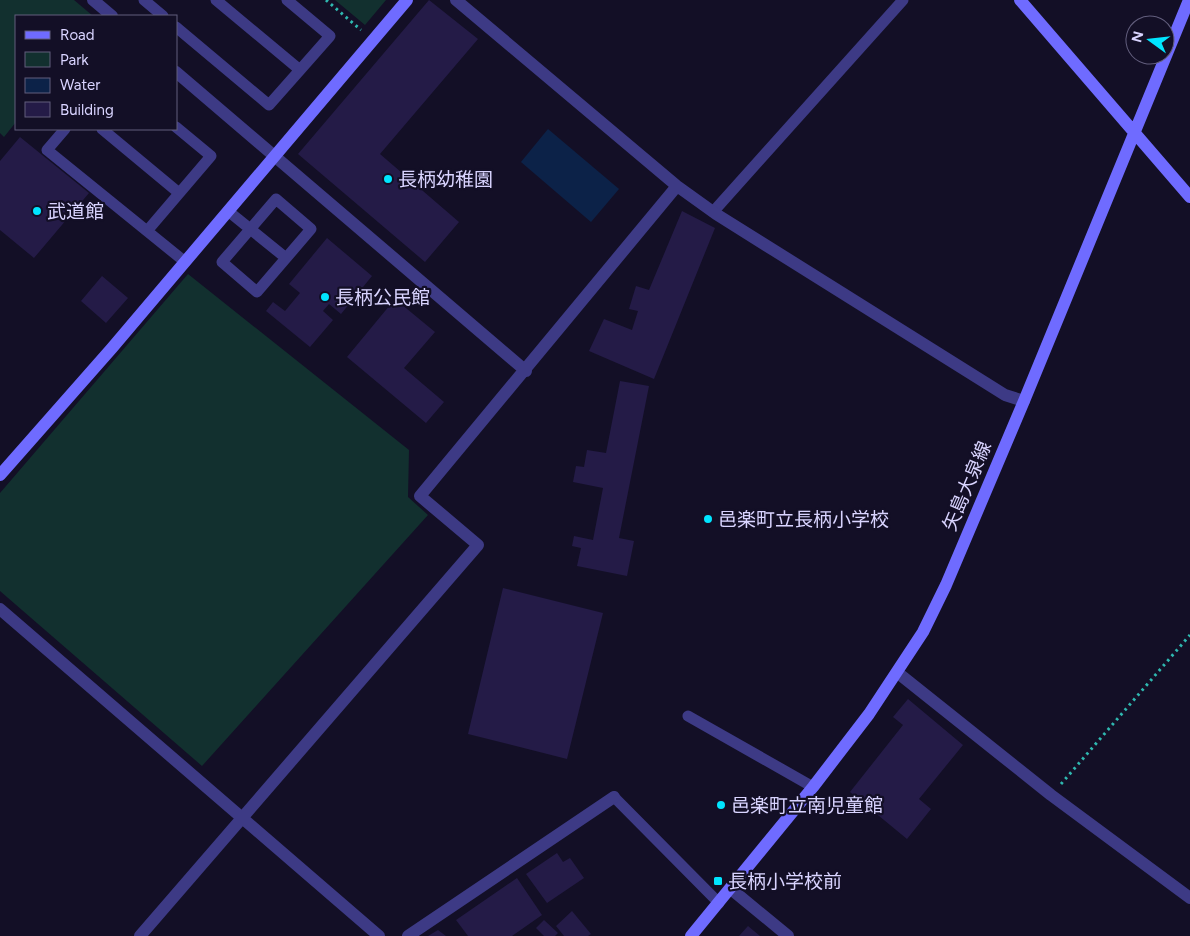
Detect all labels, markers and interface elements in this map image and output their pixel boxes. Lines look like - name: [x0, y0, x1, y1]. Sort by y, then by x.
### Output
- legend: [15, 15, 178, 130]
- north arrow: [1125, 15, 1175, 65]
- text: Road: [60, 26, 95, 44]
- text: N: [1128, 29, 1148, 44]
- text: Park: [60, 51, 89, 69]
- text: Water: [60, 76, 100, 94]
- text: Building: [60, 101, 114, 119]
- place label: 長柄幼稚園: [398, 168, 493, 191]
- marker: 長柄幼稚園: [382, 173, 394, 185]
- place label: 武道館: [47, 200, 104, 223]
- marker: 武道館: [31, 205, 43, 217]
- place label: 長柄公民館: [335, 286, 430, 309]
- marker: 長柄公民館: [319, 291, 331, 303]
- street label: 矢島大泉線: [938, 438, 996, 534]
- place label: 邑楽町立長柄小学校: [718, 508, 889, 531]
- marker: 邑楽町立長柄小学校: [702, 513, 714, 525]
- place label: 邑楽町立南児童館: [731, 794, 883, 817]
- marker: 邑楽町立南児童館: [715, 799, 727, 811]
- place label: 長柄小学校前: [728, 870, 842, 893]
- marker: 長柄小学校前: [712, 875, 724, 887]

